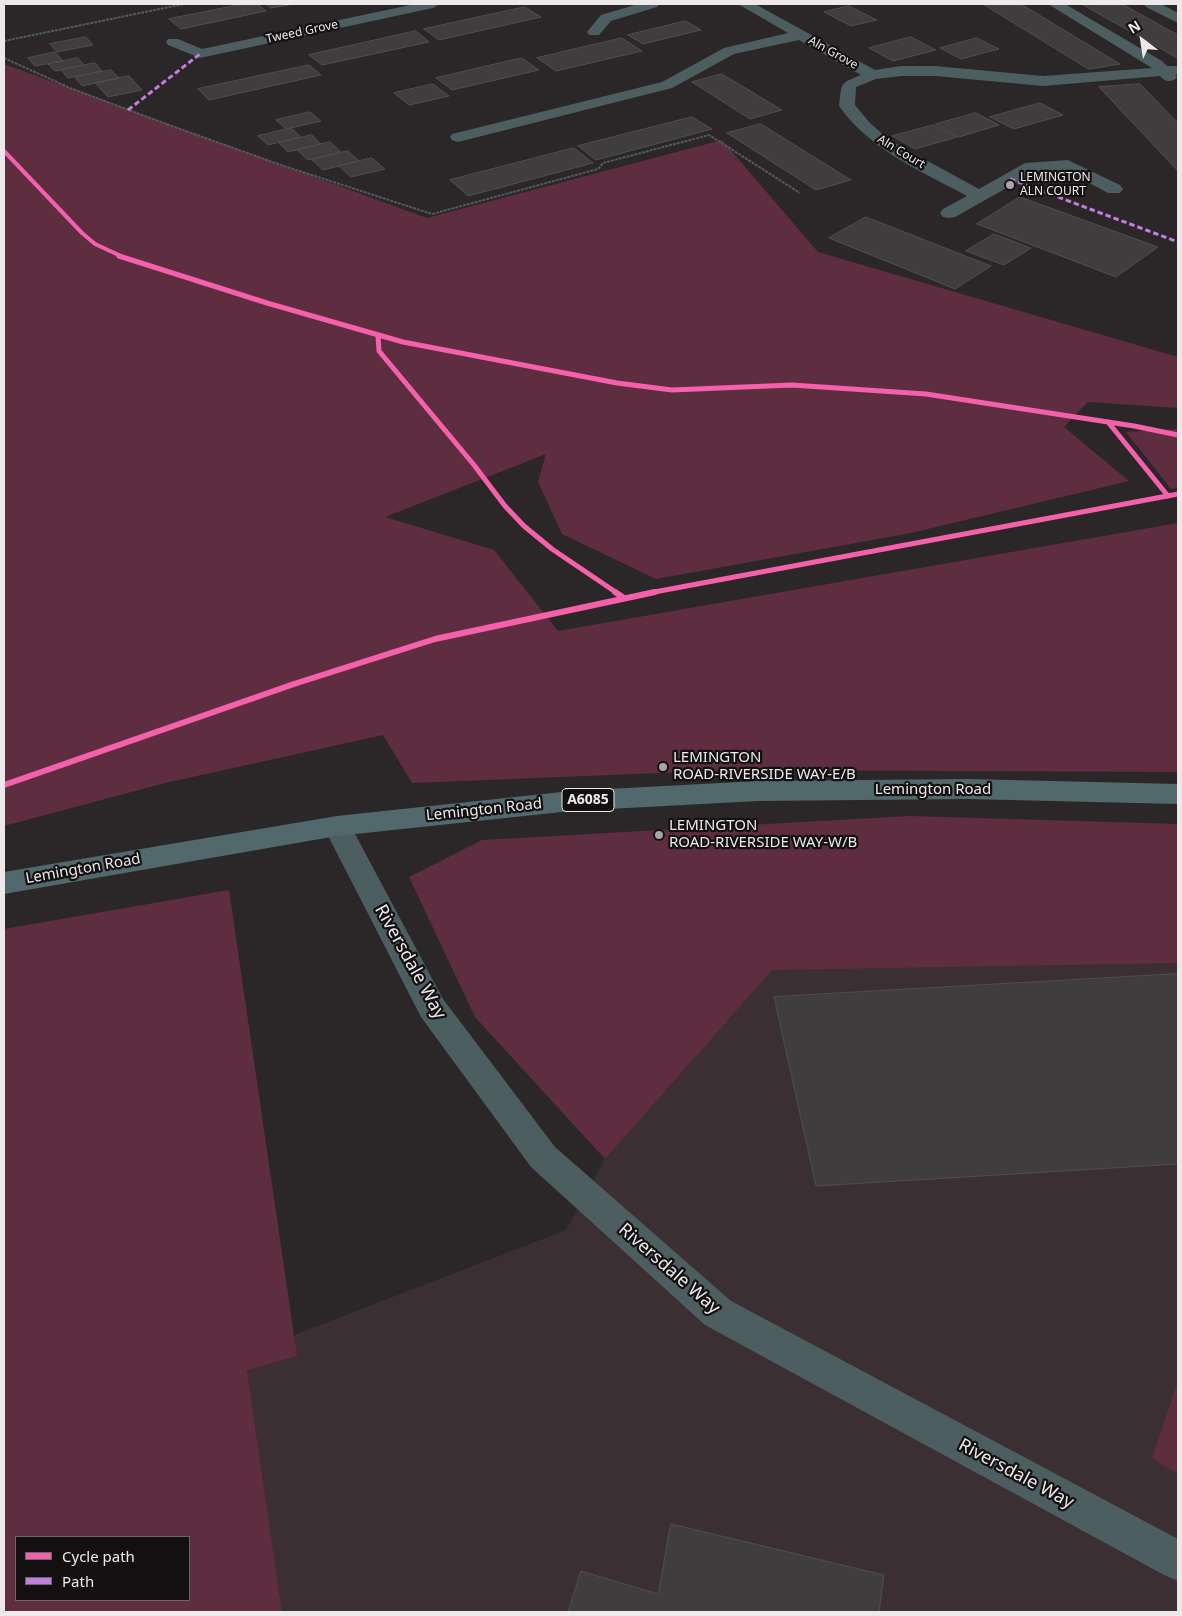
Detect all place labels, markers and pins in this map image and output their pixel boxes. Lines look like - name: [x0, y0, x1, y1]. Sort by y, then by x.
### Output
- place label: LEMINGTON ALN COURT: [1020, 171, 1091, 199]
- marker: LEMINGTON ALN COURT: [1004, 179, 1016, 191]
- place label: LEMINGTON ROAD-RIVERSIDE WAY-E/B: [673, 749, 856, 784]
- marker: LEMINGTON ROAD-RIVERSIDE WAY-E/B: [657, 761, 669, 773]
- place label: LEMINGTON ROAD-RIVERSIDE WAY-W/B: [669, 817, 857, 852]
- marker: LEMINGTON ROAD-RIVERSIDE WAY-W/B: [653, 829, 665, 841]

